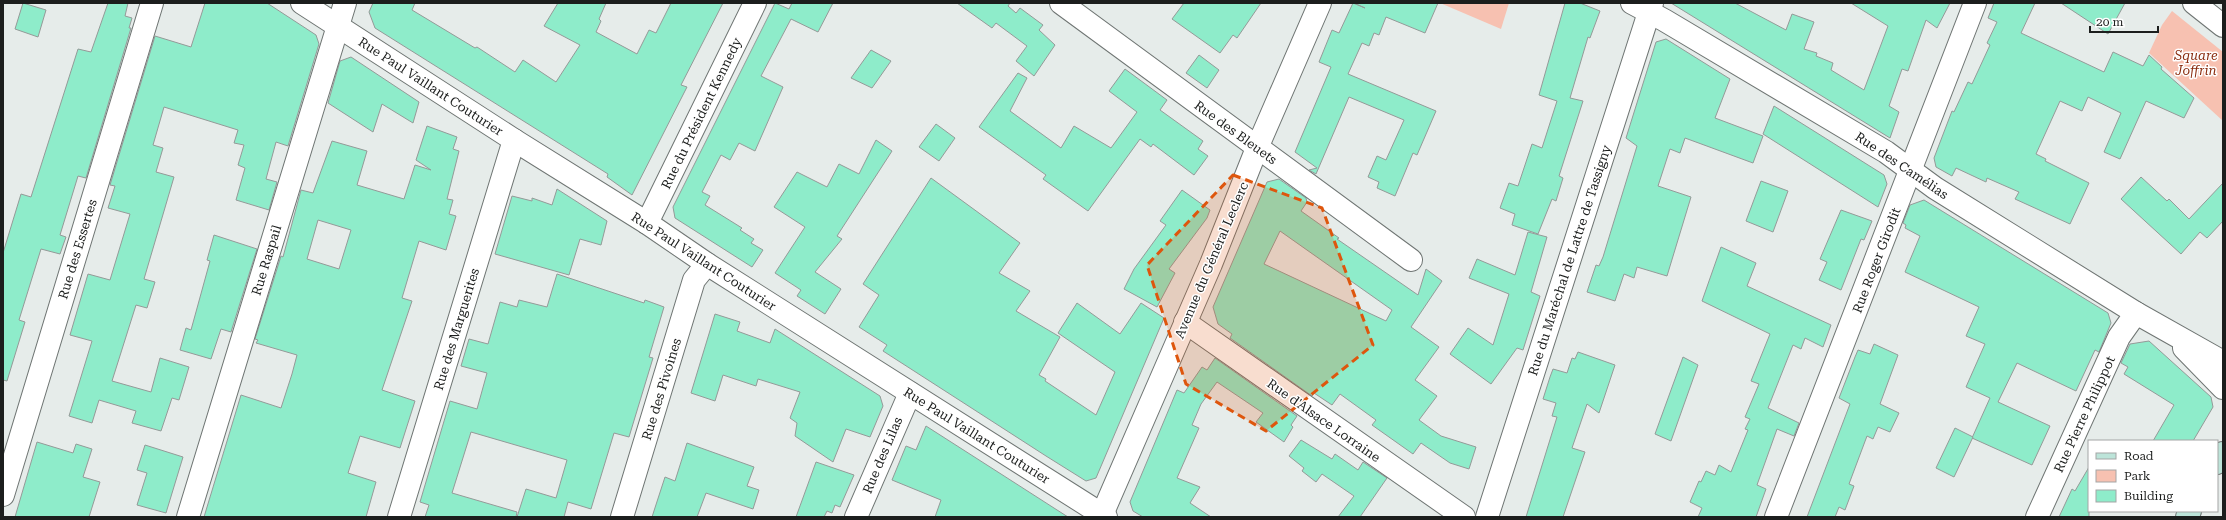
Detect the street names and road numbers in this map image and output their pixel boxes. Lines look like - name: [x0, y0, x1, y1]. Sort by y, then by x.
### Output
- street label: Rue Paul Vaillant Couturier: [356, 34, 506, 139]
- street label: Rue du Président Kennedy: [658, 35, 745, 191]
- street label: Rue des Bleuets: [1192, 97, 1280, 167]
- street label: Rue des Camélias: [1852, 129, 1951, 202]
- street label: Rue du Maréchal de Lattre de Tassigny: [1525, 143, 1614, 377]
- street label: Avenue du Général Leclerc: [1172, 180, 1251, 341]
- street label: Rue des Essertes: [55, 197, 100, 301]
- street label: Rue Roger Girodit: [1849, 205, 1904, 315]
- street label: Rue Paul Vaillant Couturier: [629, 209, 779, 314]
- street label: Rue Raspail: [249, 223, 284, 297]
- street label: Rue des Marguerites: [431, 266, 482, 392]
- street label: Rue des Pivoines: [639, 336, 684, 442]
- street label: Rue Pierre Philippot: [2051, 353, 2118, 475]
- street label: Rue d'Alsace Lorraine: [1264, 376, 1383, 465]
- street label: Rue Paul Vaillant Couturier: [901, 384, 1053, 487]
- street label: Rue des Lilas: [860, 415, 905, 496]

